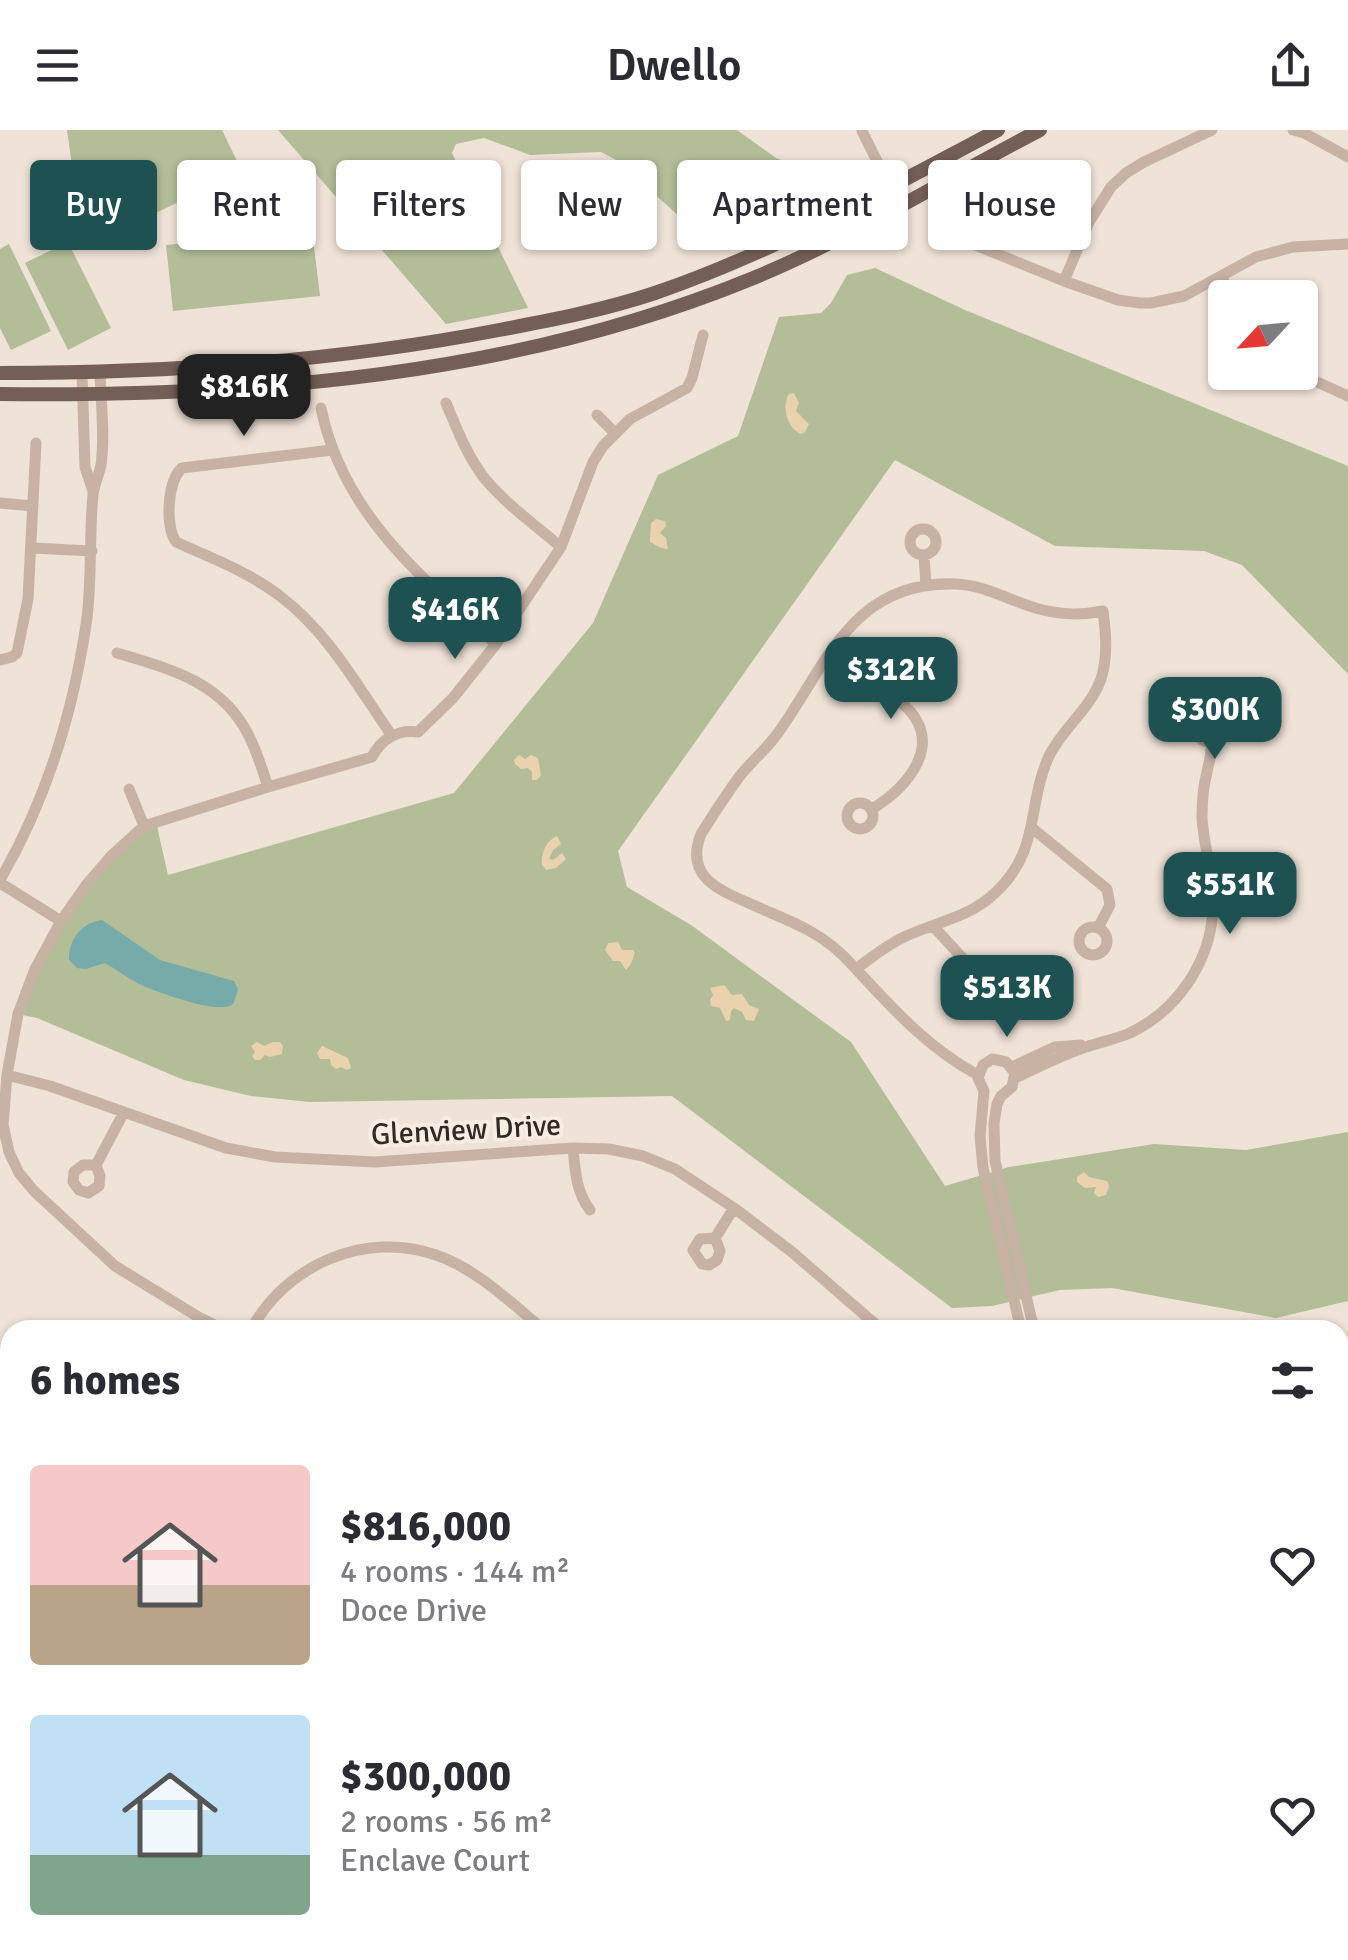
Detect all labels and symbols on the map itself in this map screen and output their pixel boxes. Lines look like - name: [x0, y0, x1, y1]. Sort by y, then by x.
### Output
- north arrow: [1208, 280, 1318, 390]
- pin: $816K: [174, 354, 314, 439]
- pin: $416K: [385, 577, 525, 662]
- pin: $312K: [821, 637, 961, 722]
- pin: $300K: [1145, 677, 1285, 762]
- pin: $551K: [1160, 852, 1300, 937]
- pin: $513K: [937, 955, 1077, 1040]
- street label: Glenview Drive: [370, 1107, 562, 1153]

